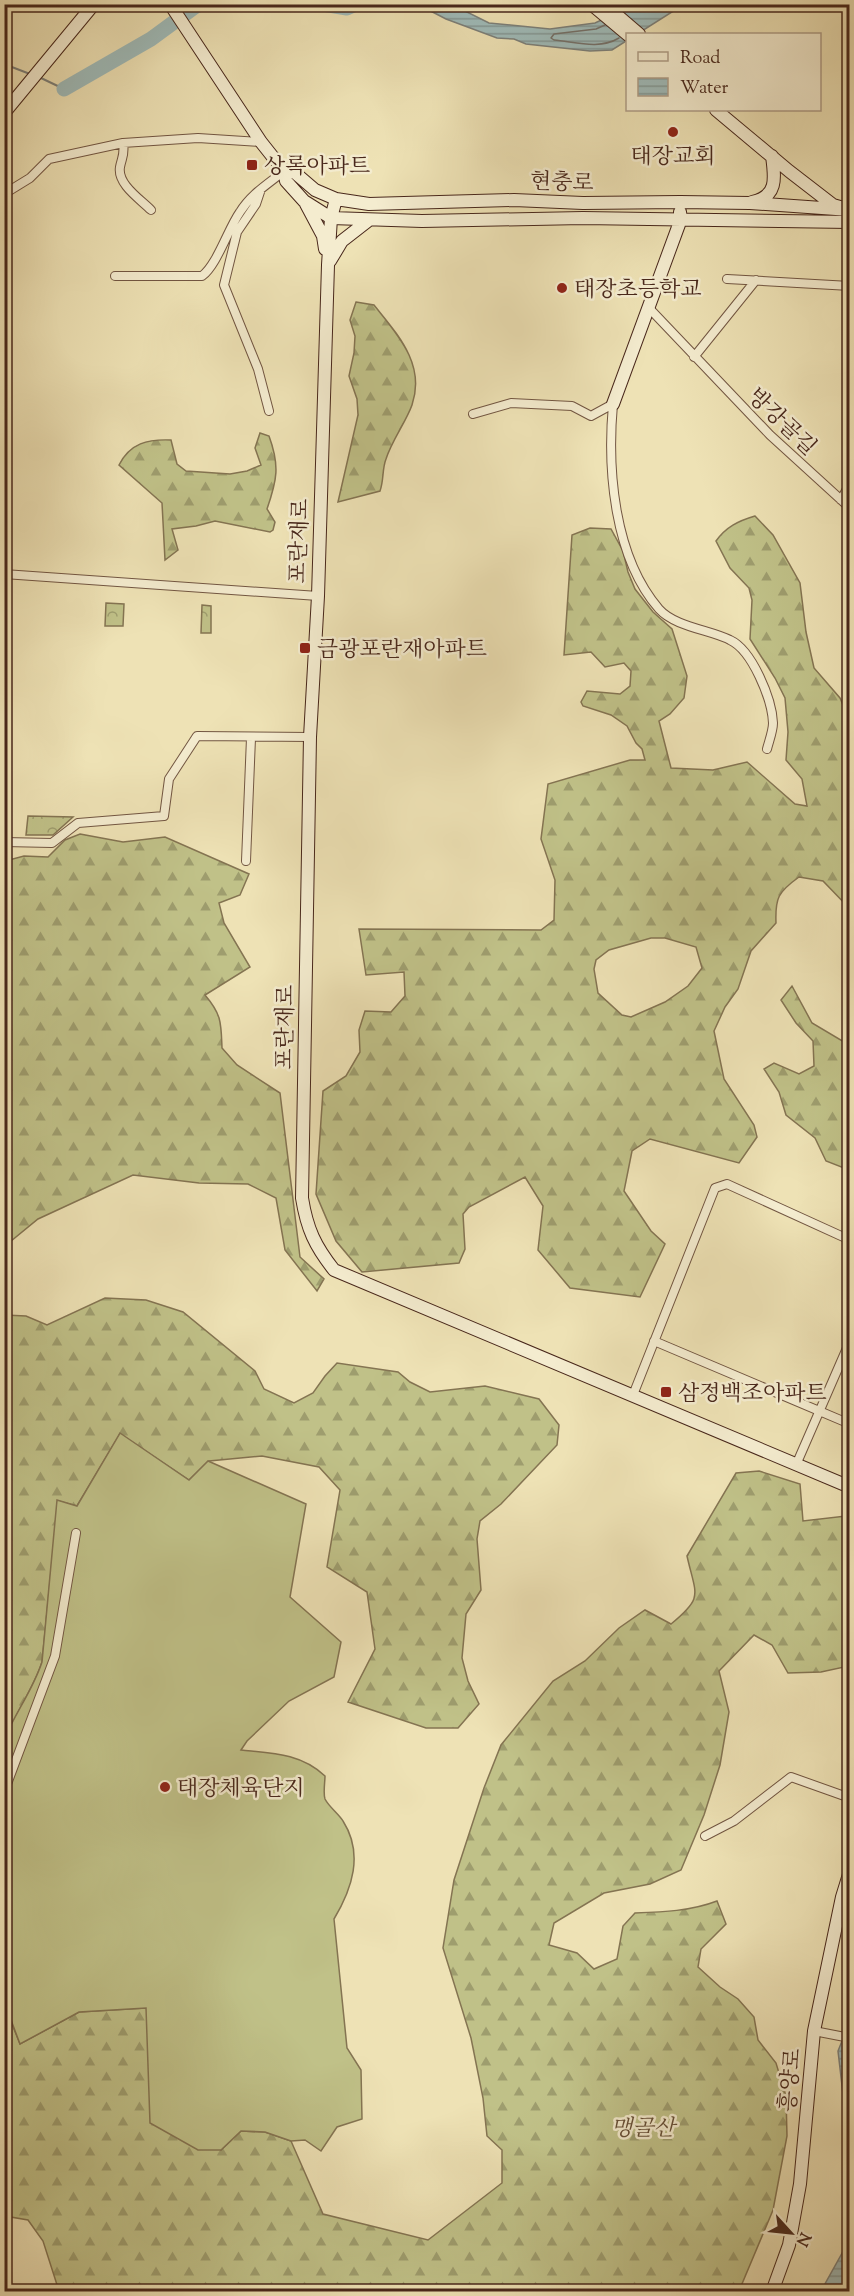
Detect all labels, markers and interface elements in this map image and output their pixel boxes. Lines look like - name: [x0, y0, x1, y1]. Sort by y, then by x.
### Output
- legend: [626, 33, 821, 111]
- text: Road: [680, 46, 720, 72]
- text: Water: [680, 76, 729, 102]
- marker: 태장교회: [666, 125, 680, 139]
- place label: 태장교회: [630, 142, 716, 174]
- place label: 상록아파트: [264, 152, 370, 184]
- marker: 상록아파트: [245, 158, 259, 172]
- street label: 현충로: [529, 167, 594, 201]
- place label: 태장초등학교: [574, 275, 702, 307]
- marker: 태장초등학교: [555, 281, 569, 295]
- street label: 방강골길: [739, 382, 823, 464]
- street label: 포란재로: [284, 498, 318, 584]
- place label: 금광포란재아파트: [317, 635, 487, 667]
- marker: 금광포란재아파트: [298, 641, 312, 655]
- street label: 포란재로: [270, 984, 304, 1070]
- place label: 삼정백조아파트: [678, 1379, 827, 1411]
- marker: 삼정백조아파트: [659, 1385, 673, 1399]
- place label: 태장체육단지: [177, 1774, 305, 1806]
- marker: 태장체육단지: [158, 1780, 172, 1794]
- street label: 흥양로: [773, 2047, 811, 2113]
- park label: 맹골산: [611, 2114, 678, 2146]
- north arrow: [761, 2203, 821, 2263]
- text: N: [789, 2228, 815, 2250]

